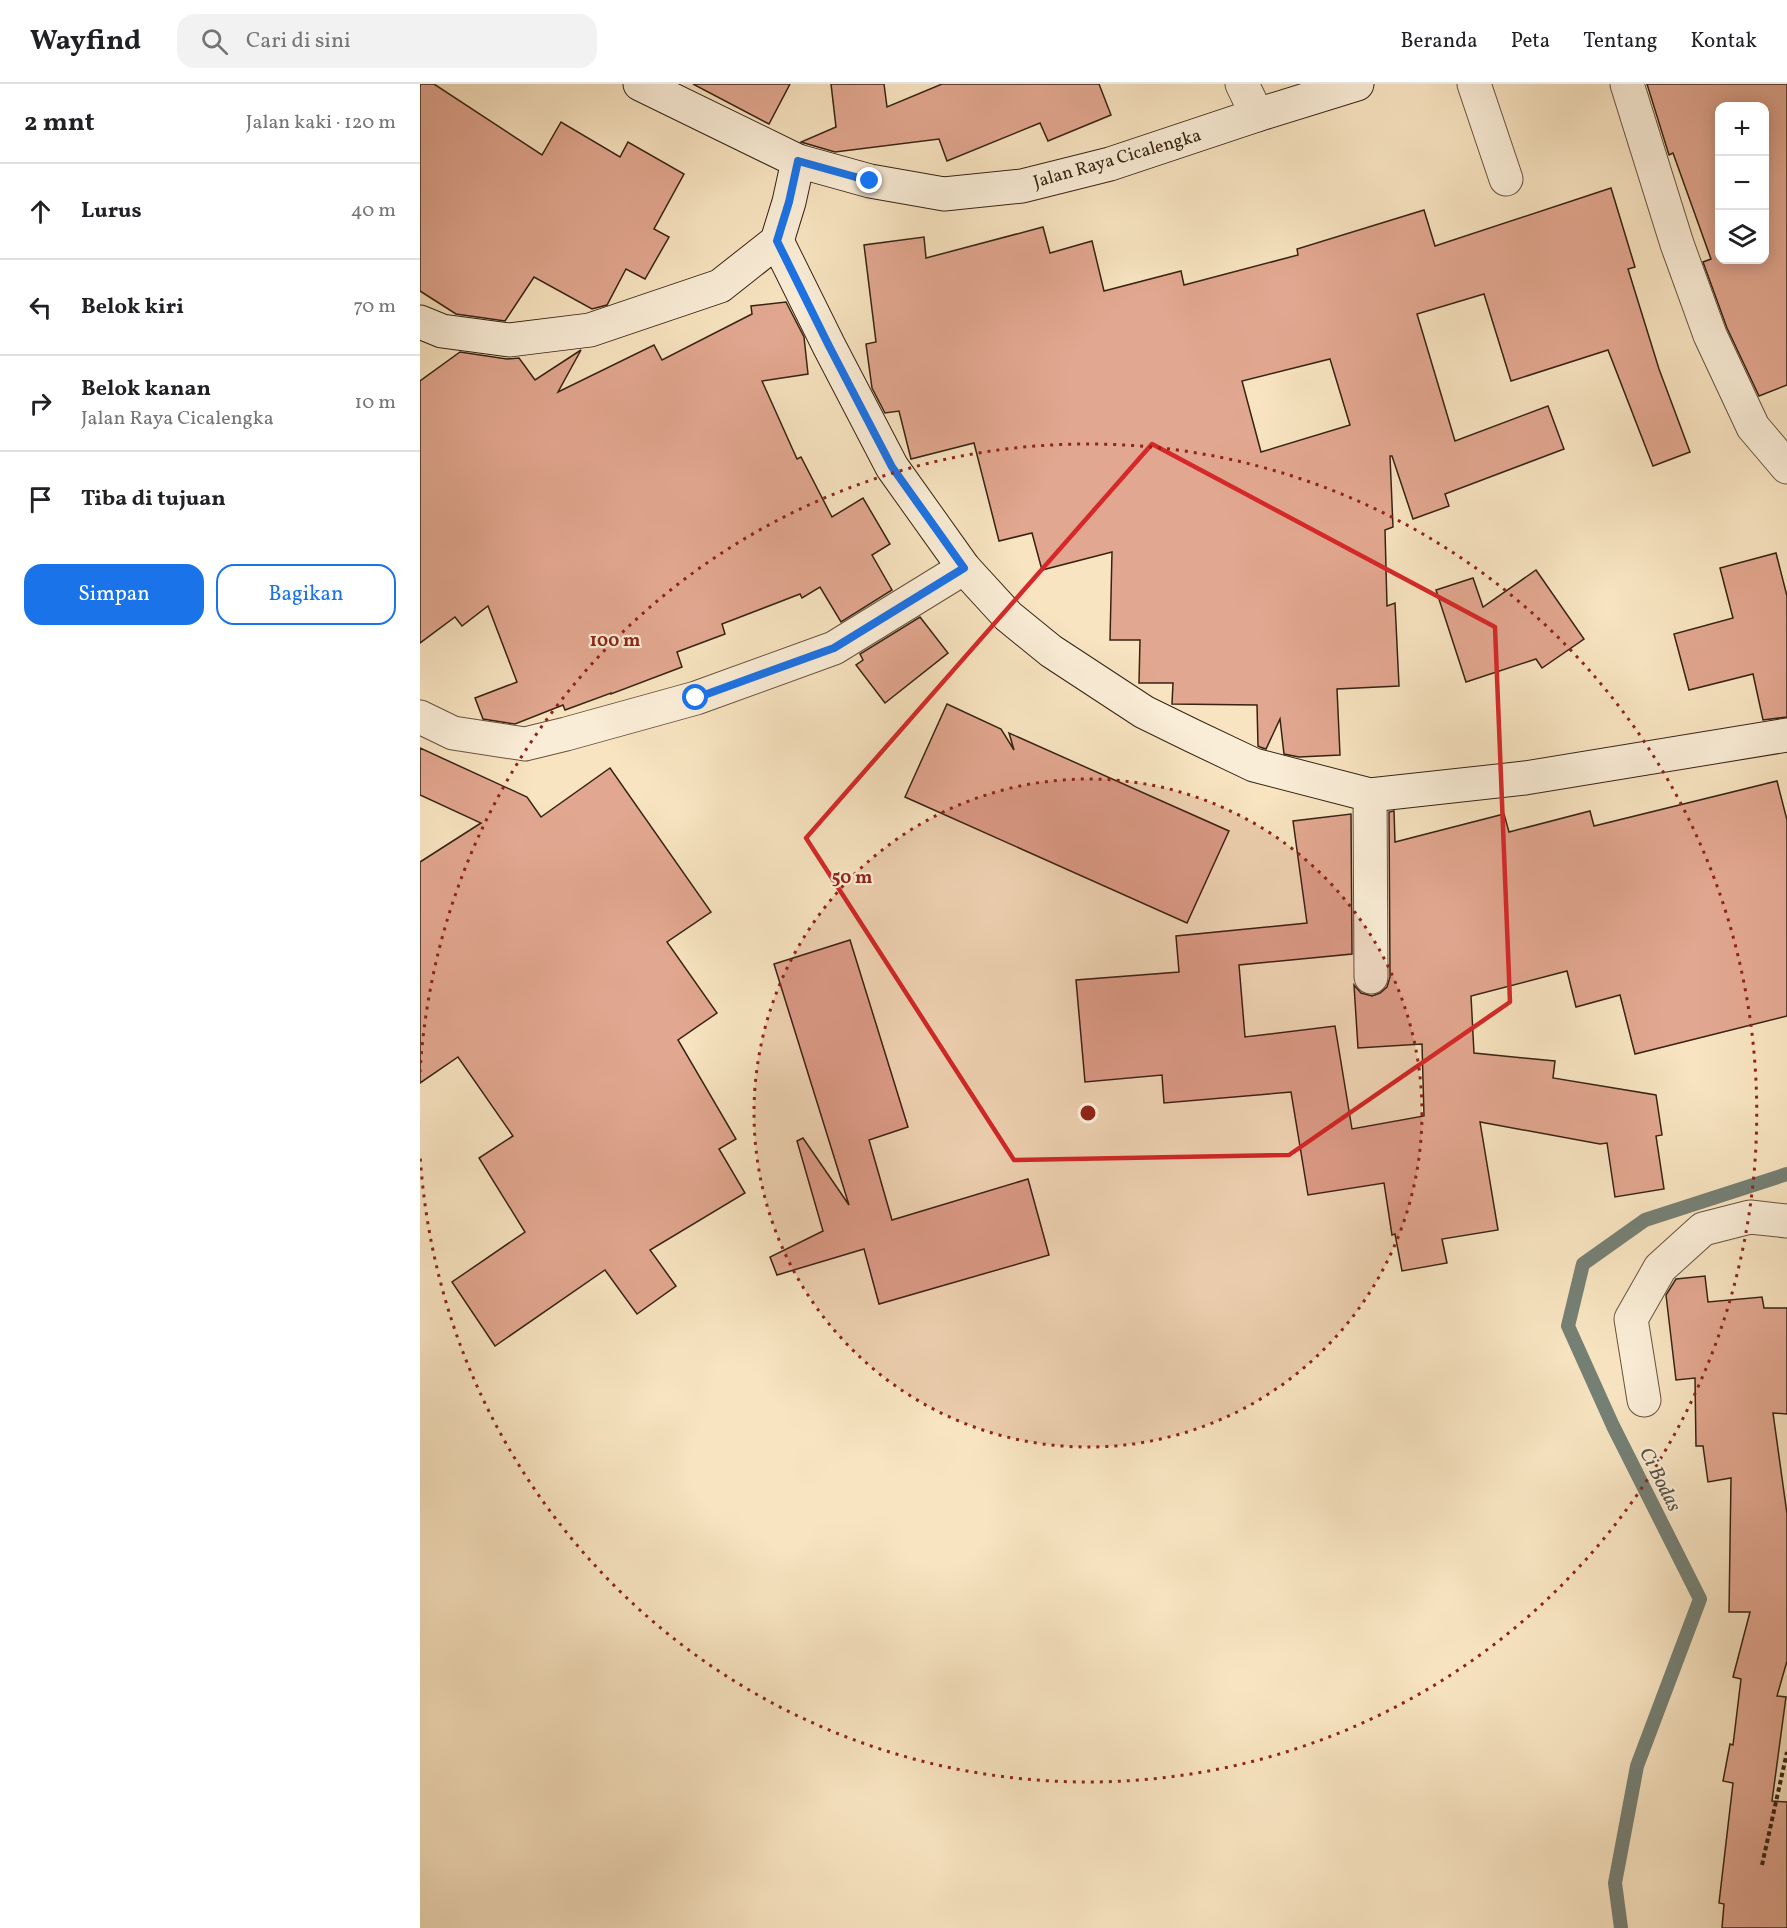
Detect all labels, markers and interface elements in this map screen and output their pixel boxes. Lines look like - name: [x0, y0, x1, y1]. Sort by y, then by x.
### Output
- search box: [177, 14, 597, 68]
- text: Wayfind: [30, 22, 141, 61]
- icon: search: [198, 25, 231, 58]
- text: Cari di sini: [246, 26, 351, 57]
- text: Beranda: [1400, 27, 1478, 56]
- text: Peta: [1511, 27, 1550, 56]
- text: Tentang: [1583, 27, 1658, 56]
- text: Kontak: [1691, 27, 1757, 56]
- map controls: [1715, 102, 1769, 264]
- button: +: [1715, 102, 1769, 156]
- text: 2 mnt: [24, 105, 95, 141]
- text: Jalan kaki · 120 m: [246, 109, 396, 137]
- street label: Jalan Raya Cicalengka: [1031, 124, 1204, 195]
- button: −: [1715, 156, 1769, 210]
- route end: [856, 167, 882, 193]
- icon: ahead: [24, 195, 57, 228]
- text: Lurus: [81, 196, 142, 227]
- text: 40 m: [351, 197, 396, 225]
- button: layers: [1715, 210, 1769, 264]
- icon: left: [24, 291, 57, 324]
- text: Belok kiri: [81, 292, 184, 323]
- text: 70 m: [353, 293, 396, 321]
- text: Belok kanan: [81, 374, 211, 405]
- icon: right: [24, 387, 57, 420]
- text: 10 m: [355, 389, 396, 417]
- text: Jalan Raya Cicalengka: [81, 405, 274, 433]
- icon: arrive: [24, 483, 57, 516]
- text: Tiba di tujuan: [81, 484, 226, 515]
- button: Simpan: [24, 564, 204, 625]
- button: Bagikan: [216, 564, 396, 625]
- text: 100 m: [590, 629, 640, 654]
- route start: [682, 684, 708, 710]
- text: 50 m: [832, 866, 872, 891]
- centre of rings: [1078, 1103, 1098, 1123]
- water label: Ci Bodas: [1631, 1443, 1688, 1517]

